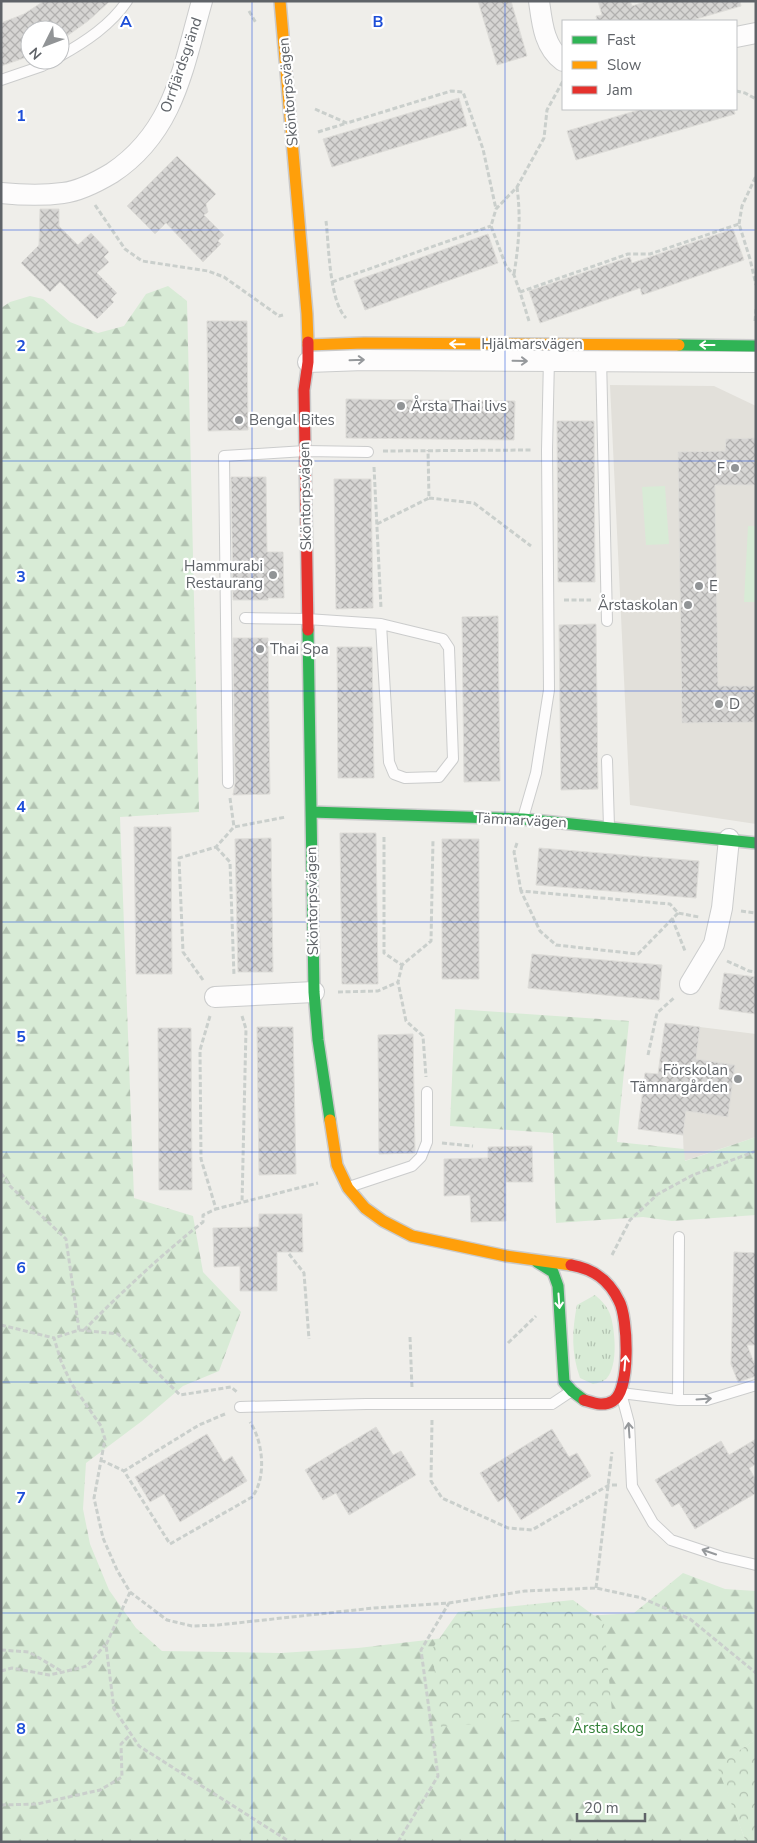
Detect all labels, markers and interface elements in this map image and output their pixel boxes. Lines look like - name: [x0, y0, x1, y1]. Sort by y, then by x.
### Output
- text: A: [120, 11, 132, 33]
- text: B: [372, 11, 384, 33]
- street label: Orrfjärdsgränd: [155, 15, 207, 115]
- north arrow: [20, 20, 70, 70]
- legend: [562, 20, 737, 110]
- text: Fast: [607, 30, 636, 50]
- street label: Sköntorpsvägen: [273, 37, 303, 147]
- text: N: [25, 43, 46, 64]
- text: Slow: [607, 55, 642, 75]
- text: Jam: [606, 80, 633, 100]
- text: 1: [16, 105, 26, 127]
- street label: Hjälmarsvägen: [481, 334, 583, 354]
- text: 2: [16, 335, 26, 357]
- one-way arrow: [449, 339, 465, 348]
- one-way arrow: [699, 340, 716, 350]
- one-way arrow: [348, 355, 365, 365]
- one-way arrow: [511, 356, 527, 366]
- place label: Årsta Thai livs: [411, 395, 507, 416]
- marker: Årsta Thai livs: [395, 400, 407, 412]
- place label: Bengal Bites: [249, 410, 335, 430]
- marker: Bengal Bites: [233, 414, 245, 426]
- street label: Sköntorpsvägen: [294, 441, 316, 551]
- place label: F: [717, 458, 725, 478]
- marker: F: [729, 462, 741, 474]
- place label: Hammurabi Restaurang: [184, 556, 263, 593]
- text: 3: [16, 566, 26, 588]
- marker: Hammurabi Restaurang: [267, 569, 279, 581]
- place label: E: [709, 576, 718, 596]
- marker: E: [693, 580, 705, 592]
- place label: Årstaskolan: [598, 594, 678, 615]
- marker: Årstaskolan: [682, 599, 694, 611]
- place label: Thai Spa: [270, 639, 329, 659]
- marker: Thai Spa: [254, 643, 266, 655]
- place label: D: [729, 694, 740, 714]
- marker: D: [713, 698, 725, 710]
- text: 4: [16, 796, 26, 818]
- street label: Tämnarvägen: [475, 808, 567, 832]
- street label: Sköntorpsvägen: [301, 846, 323, 956]
- text: 5: [16, 1026, 26, 1048]
- place label: Förskolan Tämnargården: [630, 1060, 728, 1097]
- marker: Förskolan Tämnargården: [732, 1073, 744, 1085]
- text: 6: [16, 1257, 26, 1279]
- one-way arrow: [554, 1292, 564, 1308]
- one-way arrow: [621, 1356, 630, 1372]
- one-way arrow: [696, 1395, 712, 1404]
- one-way arrow: [624, 1423, 634, 1439]
- text: 7: [16, 1487, 26, 1509]
- one-way arrow: [701, 1547, 717, 1557]
- park label: Årsta skog: [572, 1717, 644, 1738]
- text: 8: [16, 1718, 26, 1740]
- scale bar: [577, 1790, 644, 1822]
- text: 20 m: [584, 1798, 619, 1818]

